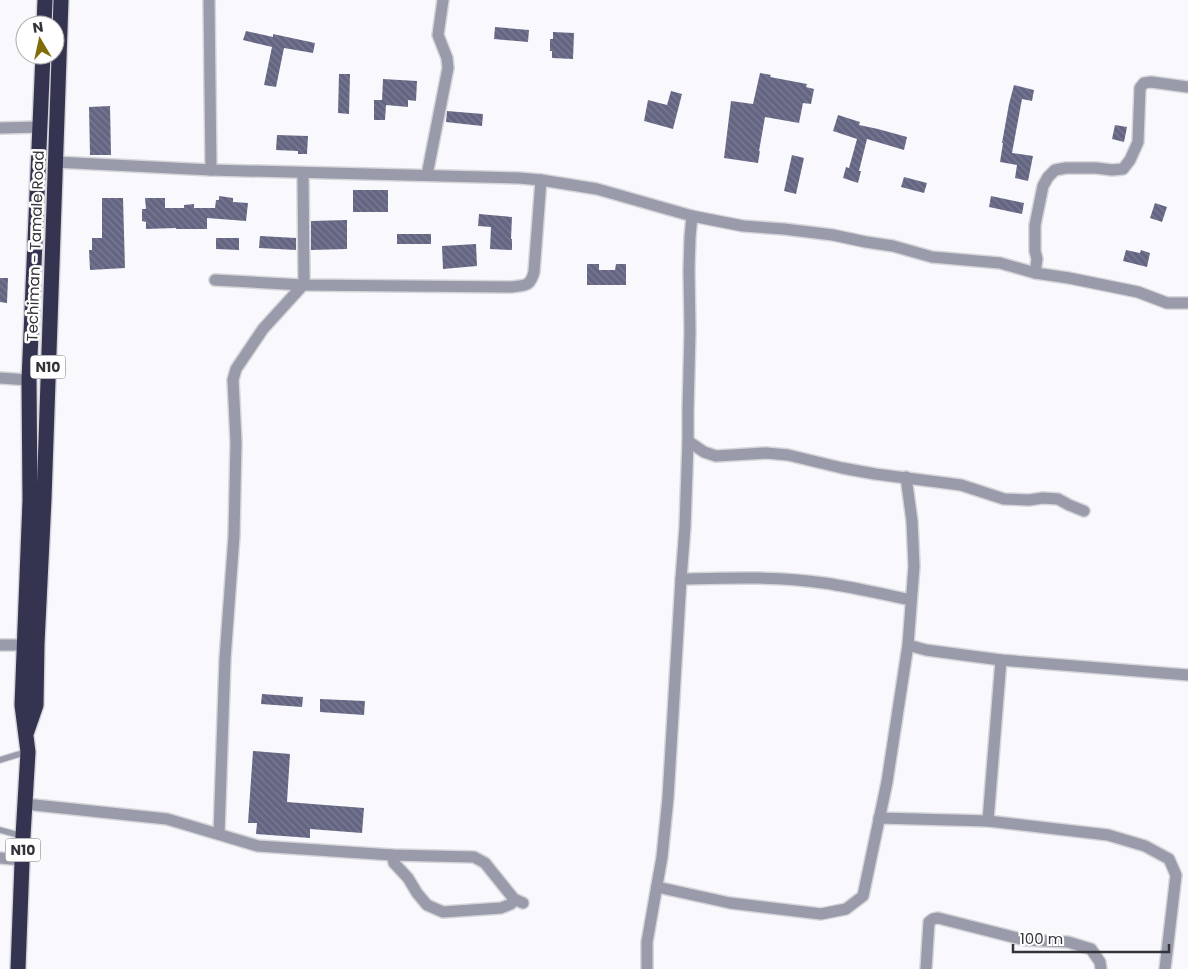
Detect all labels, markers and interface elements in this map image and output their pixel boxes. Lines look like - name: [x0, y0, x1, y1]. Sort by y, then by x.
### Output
- north arrow: [15, 15, 65, 65]
- text: N: [31, 16, 45, 38]
- street label: Techiman - Tamale Road: [21, 150, 49, 342]
- road number: N10: [30, 356, 66, 378]
- road number: N10: [5, 838, 40, 862]
- scale bar: [1013, 922, 1169, 954]
- text: 100 m: [1020, 928, 1063, 949]

